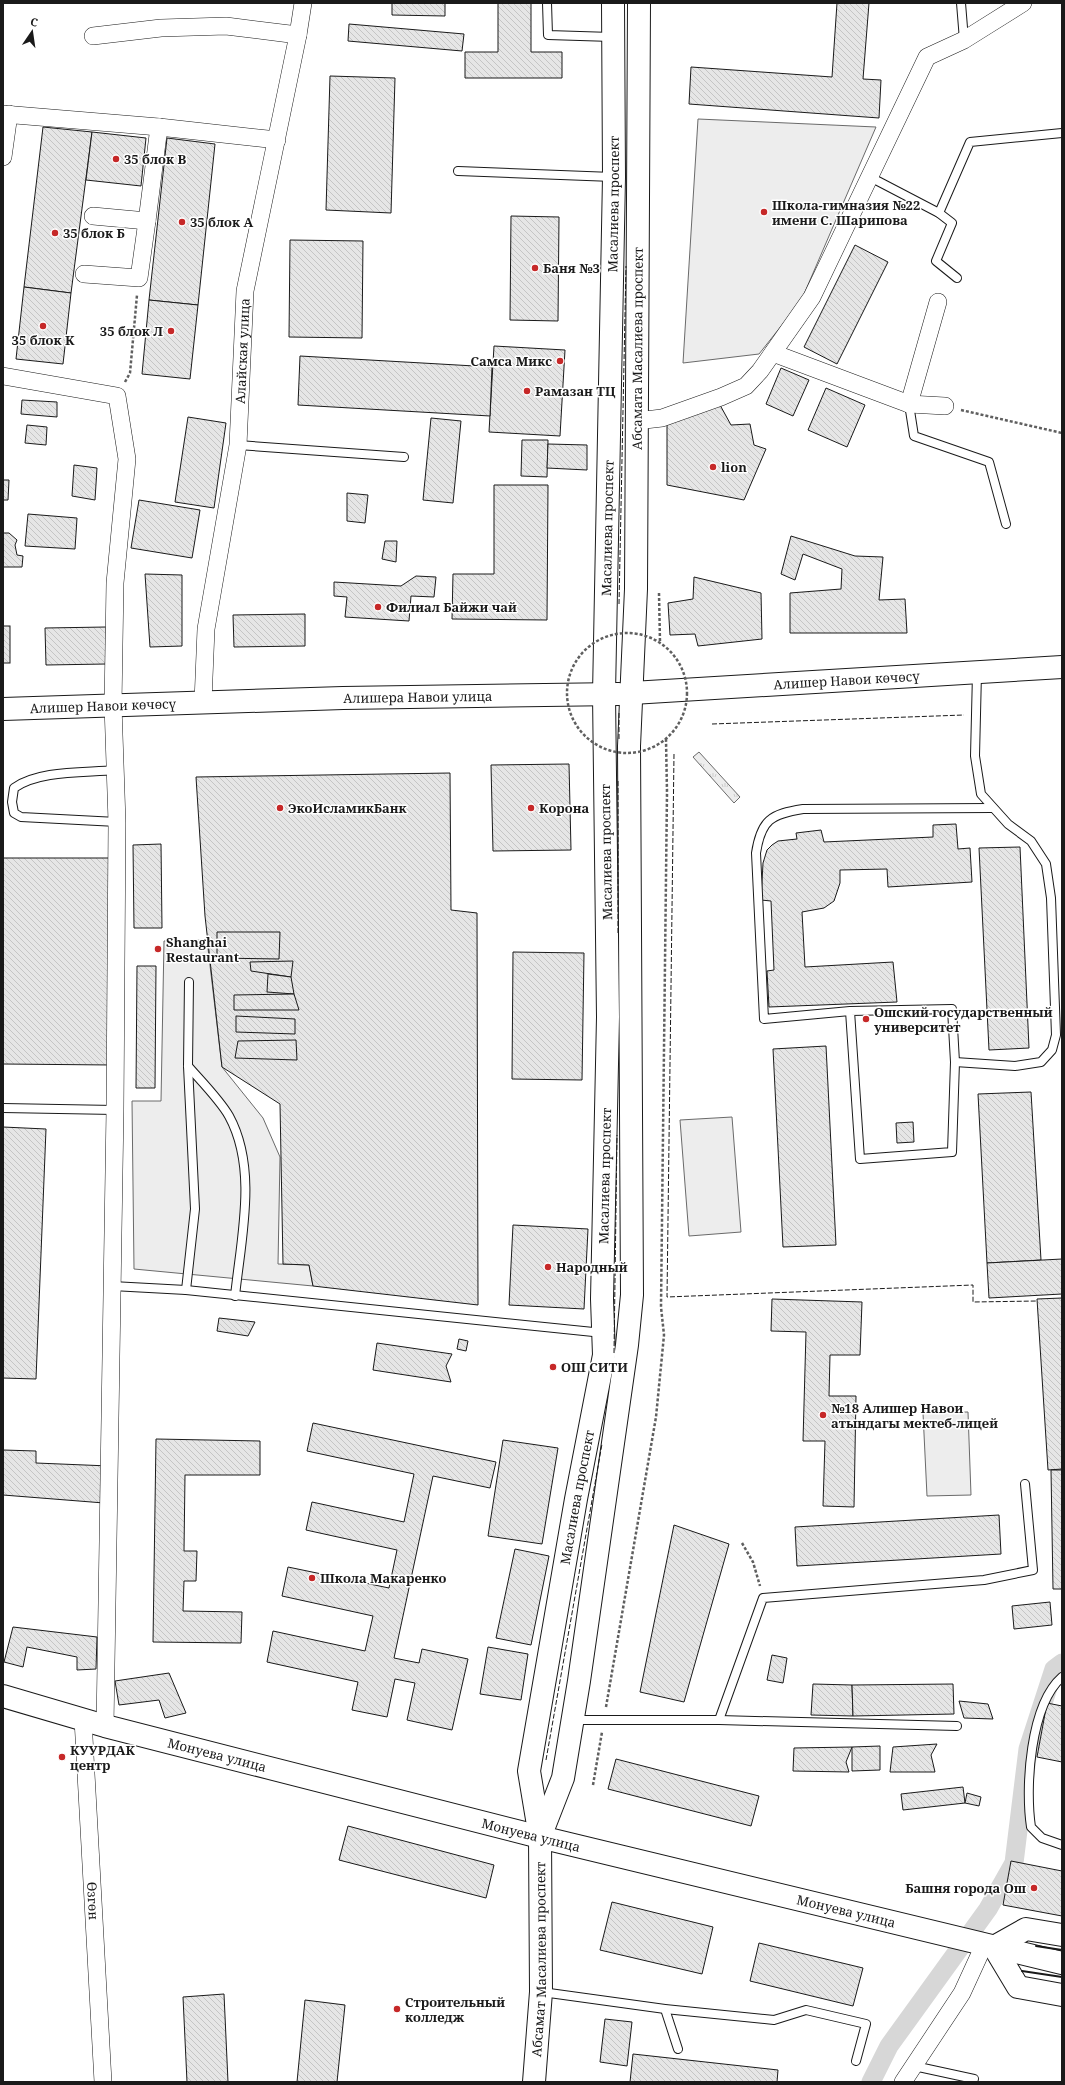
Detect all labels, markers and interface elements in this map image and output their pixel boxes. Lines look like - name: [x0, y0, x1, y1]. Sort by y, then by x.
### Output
- north arrow: [12, 12, 52, 52]
- text: С: [29, 14, 40, 30]
- street label: Масалиева проспект: [603, 136, 623, 272]
- place label: 35 блок В: [124, 150, 186, 168]
- marker: 35 блок В: [111, 154, 121, 164]
- place label: Школа-гимназия №22 имени С. Шарипова: [772, 196, 920, 229]
- marker: Школа-гимназия №22 имени С. Шарипова: [759, 207, 769, 217]
- place label: 35 блок А: [190, 213, 253, 231]
- marker: 35 блок А: [177, 217, 187, 227]
- place label: 35 блок Б: [63, 224, 125, 242]
- marker: 35 блок Б: [50, 228, 60, 238]
- street label: Абсамата Масалиева проспект: [628, 247, 647, 450]
- place label: Баня №3: [543, 259, 600, 277]
- marker: Баня №3: [530, 263, 540, 273]
- street label: Алайская улица: [231, 298, 254, 404]
- marker: 35 блок К: [38, 321, 48, 331]
- place label: 35 блок Л: [100, 322, 163, 340]
- marker: 35 блок Л: [166, 326, 176, 336]
- place label: 35 блок К: [12, 331, 75, 349]
- place label: Самса Микс: [470, 352, 552, 370]
- marker: Самса Микс: [555, 356, 565, 366]
- place label: Рамазан ТЦ: [535, 382, 616, 400]
- marker: Рамазан ТЦ: [522, 386, 532, 396]
- place label: lion: [721, 458, 747, 476]
- street label: Масалиева проспект: [597, 460, 618, 596]
- marker: lion: [708, 462, 718, 472]
- place label: Филиал Байжи чай: [386, 598, 517, 616]
- marker: Филиал Байжи чай: [373, 602, 383, 612]
- street label: Алишер Навои көчөсү: [773, 667, 921, 693]
- street label: Алишера Навои улица: [343, 687, 493, 707]
- street label: Алишер Навои көчөсү: [29, 694, 177, 717]
- street label: Масалиева проспект: [596, 784, 616, 920]
- place label: ЭкоИсламикБанк: [288, 799, 408, 817]
- place label: Корона: [539, 799, 589, 817]
- marker: ЭкоИсламикБанк: [275, 803, 285, 813]
- marker: Корона: [526, 803, 536, 813]
- place label: Shanghai Restaurant: [166, 933, 239, 966]
- marker: Shanghai Restaurant: [153, 944, 163, 954]
- place label: Ошский государственный университет: [874, 1003, 1053, 1036]
- marker: Ошский государственный университет: [861, 1014, 871, 1024]
- street label: Масалиева проспект: [594, 1108, 615, 1244]
- place label: Народный: [556, 1258, 628, 1276]
- marker: Народный: [543, 1262, 553, 1272]
- place label: ОШ СИТИ: [561, 1358, 628, 1376]
- marker: ОШ СИТИ: [548, 1362, 558, 1372]
- place label: №18 Алишер Навои атындагы мектеб-лицей: [831, 1399, 998, 1432]
- marker: №18 Алишер Навои атындагы мектеб-лицей: [818, 1410, 828, 1420]
- street label: Масалиева проспект: [556, 1428, 598, 1566]
- place label: Школа Макаренко: [320, 1569, 447, 1587]
- marker: Школа Макаренко: [307, 1573, 317, 1583]
- street label: Монуева улица: [166, 1733, 268, 1776]
- place label: КУУРДАК центр: [70, 1741, 135, 1774]
- marker: КУУРДАК центр: [57, 1752, 67, 1762]
- street label: Монуева улица: [480, 1814, 582, 1856]
- street label: Абсамат Масалиева проспект: [527, 1861, 550, 2057]
- place label: Башня города Ош: [905, 1879, 1027, 1897]
- street label: Өзгөн: [83, 1881, 103, 1921]
- marker: Башня города Ош: [1029, 1883, 1039, 1893]
- street label: Монуева улица: [795, 1890, 898, 1932]
- place label: Строительный колледж: [405, 1993, 505, 2026]
- marker: Строительный колледж: [392, 2004, 402, 2014]

